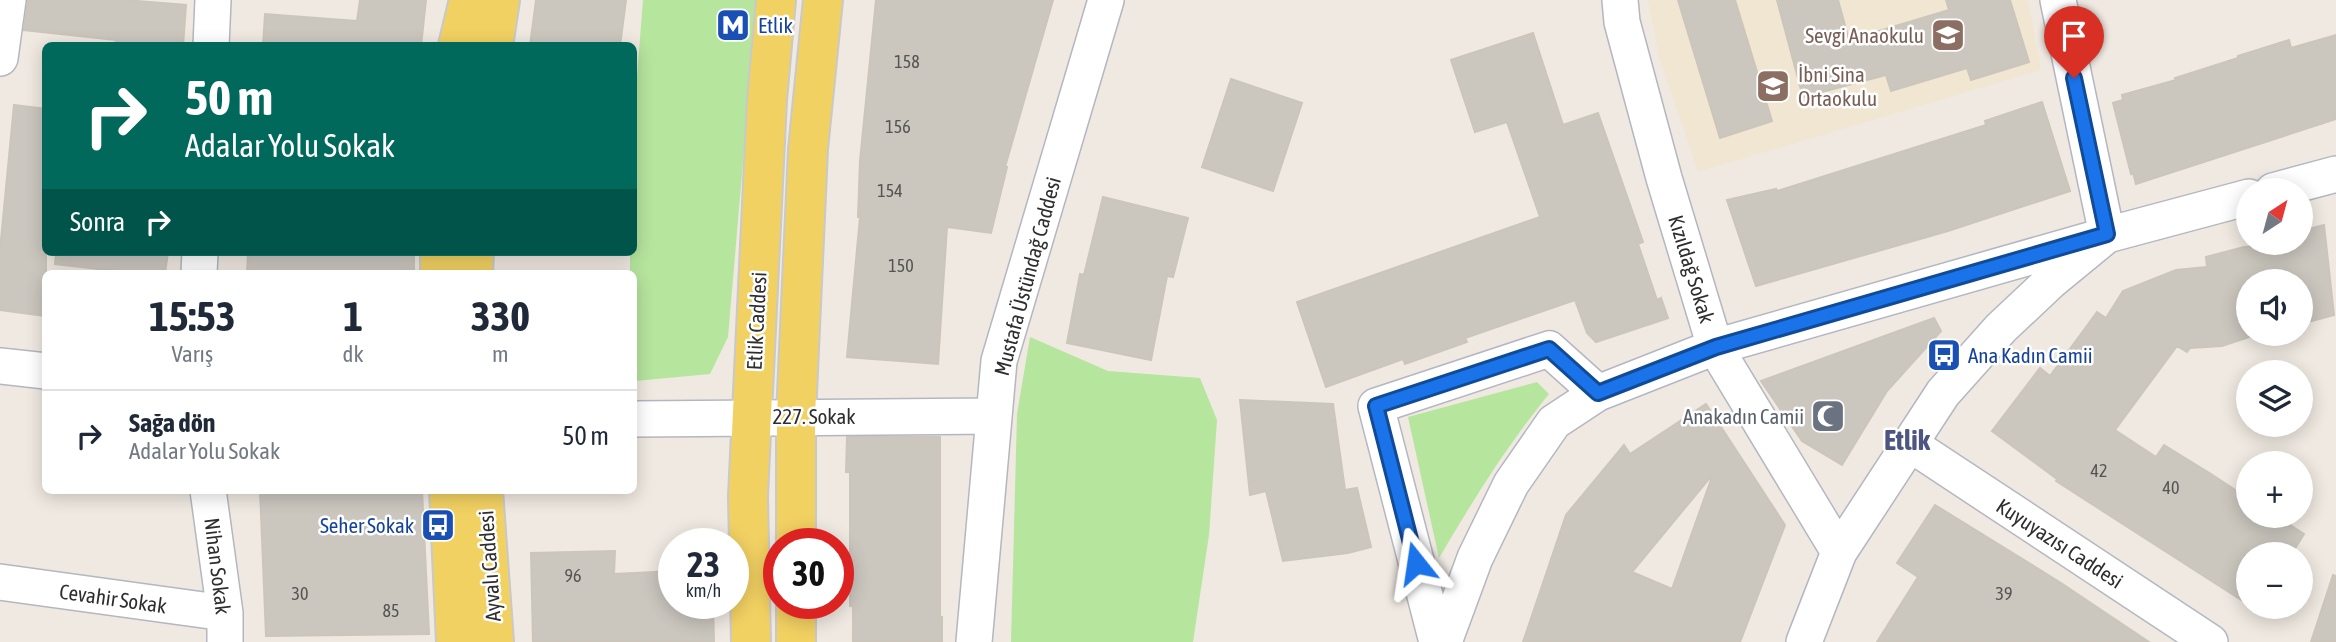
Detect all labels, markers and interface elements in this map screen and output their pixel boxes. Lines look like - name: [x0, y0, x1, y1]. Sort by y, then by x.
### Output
- metro station icon: Etlik: [714, 6, 752, 44]
- pin: [2044, 6, 2104, 78]
- place label: Etlik: [758, 13, 793, 37]
- school or university icon: Sevgi Anaokulu: [1929, 16, 1967, 54]
- icon: arrive: [2055, 17, 2093, 55]
- place label: Sevgi Anaokulu: [1805, 23, 1924, 47]
- house number: 158: [894, 51, 920, 72]
- place label: İbni Sina Ortaokulu: [1798, 62, 1877, 110]
- school or university icon: İbni Sina Ortaokulu: [1754, 67, 1792, 105]
- text: 50 m: [185, 69, 273, 125]
- icon: right: [70, 70, 161, 161]
- house number: 156: [885, 116, 911, 137]
- text: Adalar Yolu Sokak: [185, 127, 395, 164]
- street label: Mustafa Üstündağ Caddesi: [989, 174, 1065, 378]
- north arrow: [2236, 178, 2314, 256]
- map controls: [2236, 178, 2313, 619]
- house number: 154: [877, 180, 903, 201]
- icon: right: [139, 203, 177, 241]
- text: Sonra: [70, 207, 125, 237]
- street label: Kızıldağ Sokak: [1664, 212, 1720, 326]
- house number: 150: [888, 255, 914, 276]
- button: sound: [2236, 269, 2313, 346]
- street label: Etlik Caddesi: [741, 271, 771, 371]
- text: 15:53: [149, 292, 236, 340]
- text: 1: [343, 292, 363, 340]
- text: 330: [471, 292, 530, 340]
- bus stop icon: Ana Kadın Camii: [1925, 336, 1963, 374]
- text: Varış: [172, 341, 213, 367]
- text: dk: [343, 341, 364, 367]
- text: m: [492, 341, 509, 367]
- place label: Ana Kadın Camii: [1968, 343, 2093, 367]
- button: layers: [2236, 360, 2313, 437]
- mosque icon: Anakadın Camii: [1809, 397, 1847, 435]
- street label: 227. Sokak: [772, 404, 856, 428]
- place label: Anakadın Camii: [1683, 404, 1804, 428]
- text: Sağa dön: [129, 408, 215, 438]
- icon: right: [70, 417, 108, 455]
- text: 50 m: [562, 421, 609, 451]
- district label: Etlik: [1884, 424, 1931, 456]
- text: Adalar Yolu Sokak: [129, 438, 280, 464]
- button: +: [2236, 451, 2313, 528]
- house number: 42: [2091, 460, 2107, 481]
- house number: 40: [2163, 477, 2179, 498]
- street label: Kuyuyazısı Caddesi: [1992, 493, 2128, 593]
- bus stop icon: Seher Sokak: [419, 506, 457, 544]
- street label: Ayvalı Caddesi: [473, 510, 505, 622]
- place label: Seher Sokak: [320, 513, 414, 537]
- street label: Nihan Sokak: [200, 516, 236, 616]
- position arrow: [1379, 526, 1453, 600]
- speed limit sign: 30: [763, 528, 854, 619]
- button: −: [2236, 542, 2313, 619]
- text: 23: [687, 544, 720, 584]
- house number: 96: [565, 565, 581, 586]
- street label: Cevahir Sokak: [58, 579, 168, 617]
- text: km/h: [686, 580, 721, 601]
- house number: 30: [292, 583, 308, 604]
- house number: 39: [1996, 583, 2012, 604]
- house number: 85: [383, 600, 399, 621]

